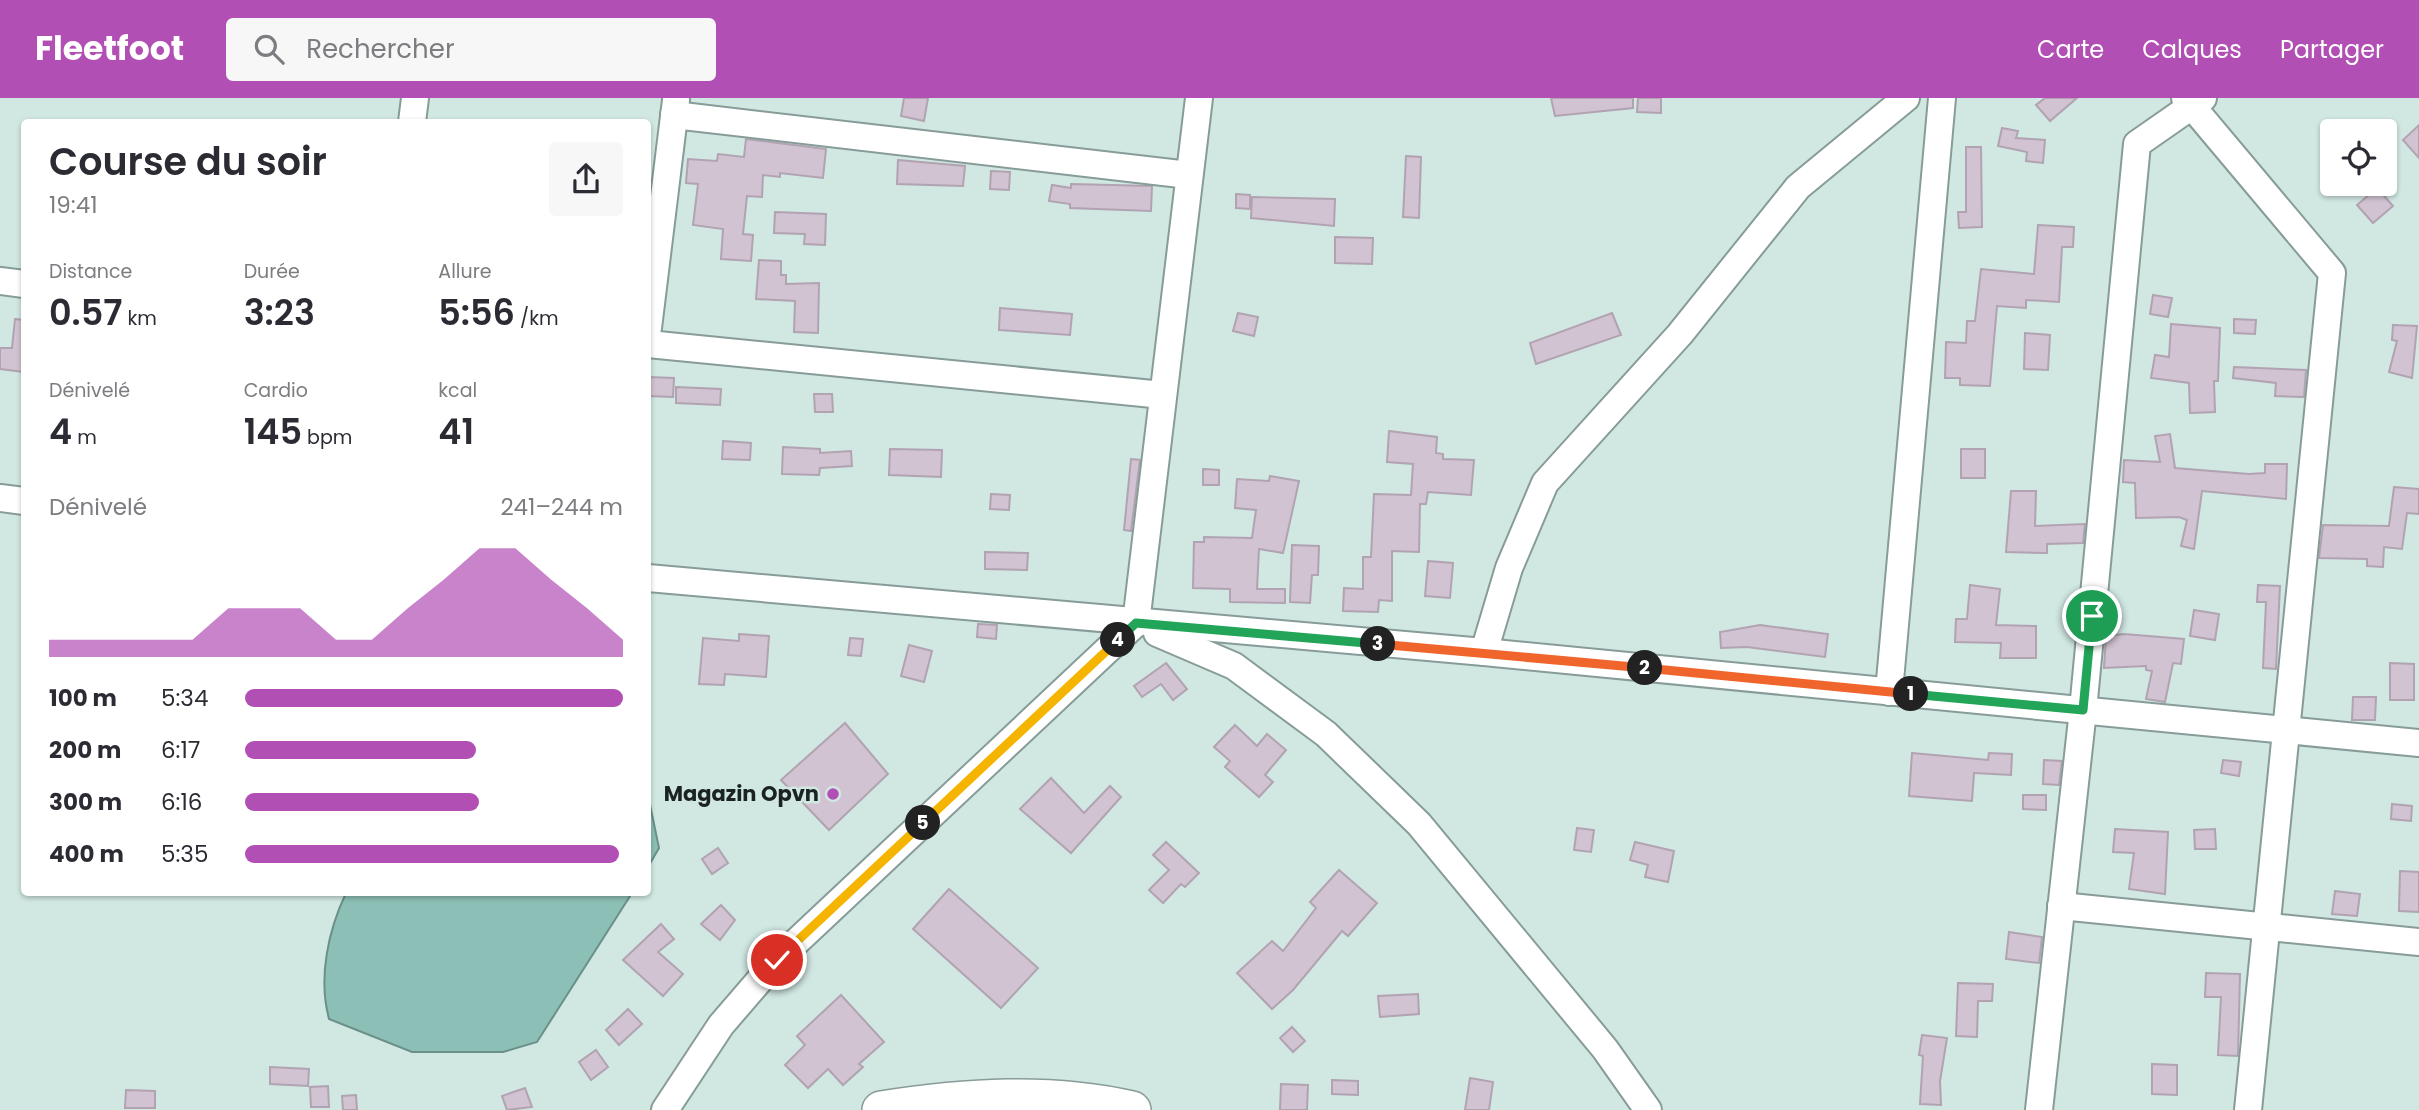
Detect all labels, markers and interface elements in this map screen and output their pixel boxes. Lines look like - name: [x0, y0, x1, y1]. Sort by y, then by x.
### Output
- search box: [226, 18, 716, 81]
- text: Fleetfoot: [35, 25, 184, 72]
- icon: search: [250, 30, 288, 68]
- text: Rechercher: [306, 31, 455, 67]
- text: Carte: [2037, 33, 2104, 66]
- text: Calques: [2142, 33, 2242, 66]
- text: Partager: [2280, 33, 2384, 66]
- map controls: [2320, 119, 2397, 196]
- button: locate: [2320, 119, 2397, 196]
- text: Course du soir: [49, 135, 327, 188]
- button: share: [549, 142, 623, 216]
- text: 19:41: [49, 189, 98, 221]
- text: Distance: [49, 258, 132, 285]
- text: Durée: [244, 258, 300, 285]
- text: Allure: [438, 258, 492, 285]
- text: 0.57: [49, 288, 122, 337]
- text: 3:23: [244, 288, 315, 337]
- text: 5:56: [438, 288, 515, 337]
- text: km: [122, 305, 157, 332]
- text: /km: [515, 305, 559, 332]
- text: Dénivelé: [49, 377, 130, 404]
- text: Cardio: [244, 377, 308, 404]
- text: kcal: [438, 377, 477, 404]
- text: 4: [49, 407, 72, 456]
- text: 145: [244, 407, 302, 456]
- text: 41: [438, 407, 474, 456]
- text: m: [72, 424, 97, 451]
- text: bpm: [302, 424, 352, 451]
- text: Dénivelé: [49, 491, 147, 523]
- text: 241–244 m: [500, 491, 623, 523]
- pin: [2062, 586, 2122, 646]
- icon: arrive: [2073, 597, 2111, 635]
- pin: 4: [1100, 622, 1136, 658]
- text: 4: [1111, 626, 1124, 653]
- pin: 3: [1360, 626, 1396, 662]
- text: 3: [1372, 630, 1383, 657]
- pin: 2: [1628, 650, 1662, 686]
- text: 2: [1639, 654, 1650, 681]
- pin: 1: [1894, 676, 1928, 712]
- text: 1: [1907, 680, 1914, 707]
- text: 100 m: [49, 682, 117, 714]
- text: 5:34: [161, 682, 208, 714]
- text: 200 m: [49, 734, 121, 766]
- text: 6:17: [161, 734, 200, 766]
- place label: Magazin Opvn: [664, 779, 819, 808]
- text: 300 m: [49, 786, 122, 818]
- text: 6:16: [161, 786, 202, 818]
- marker: Magazin Opvn: [825, 786, 841, 802]
- pin: 5: [906, 806, 940, 840]
- text: 5: [916, 809, 929, 836]
- text: 400 m: [49, 838, 124, 870]
- text: 5:35: [161, 838, 208, 870]
- pin: [747, 930, 807, 990]
- icon: check: [758, 941, 796, 979]

